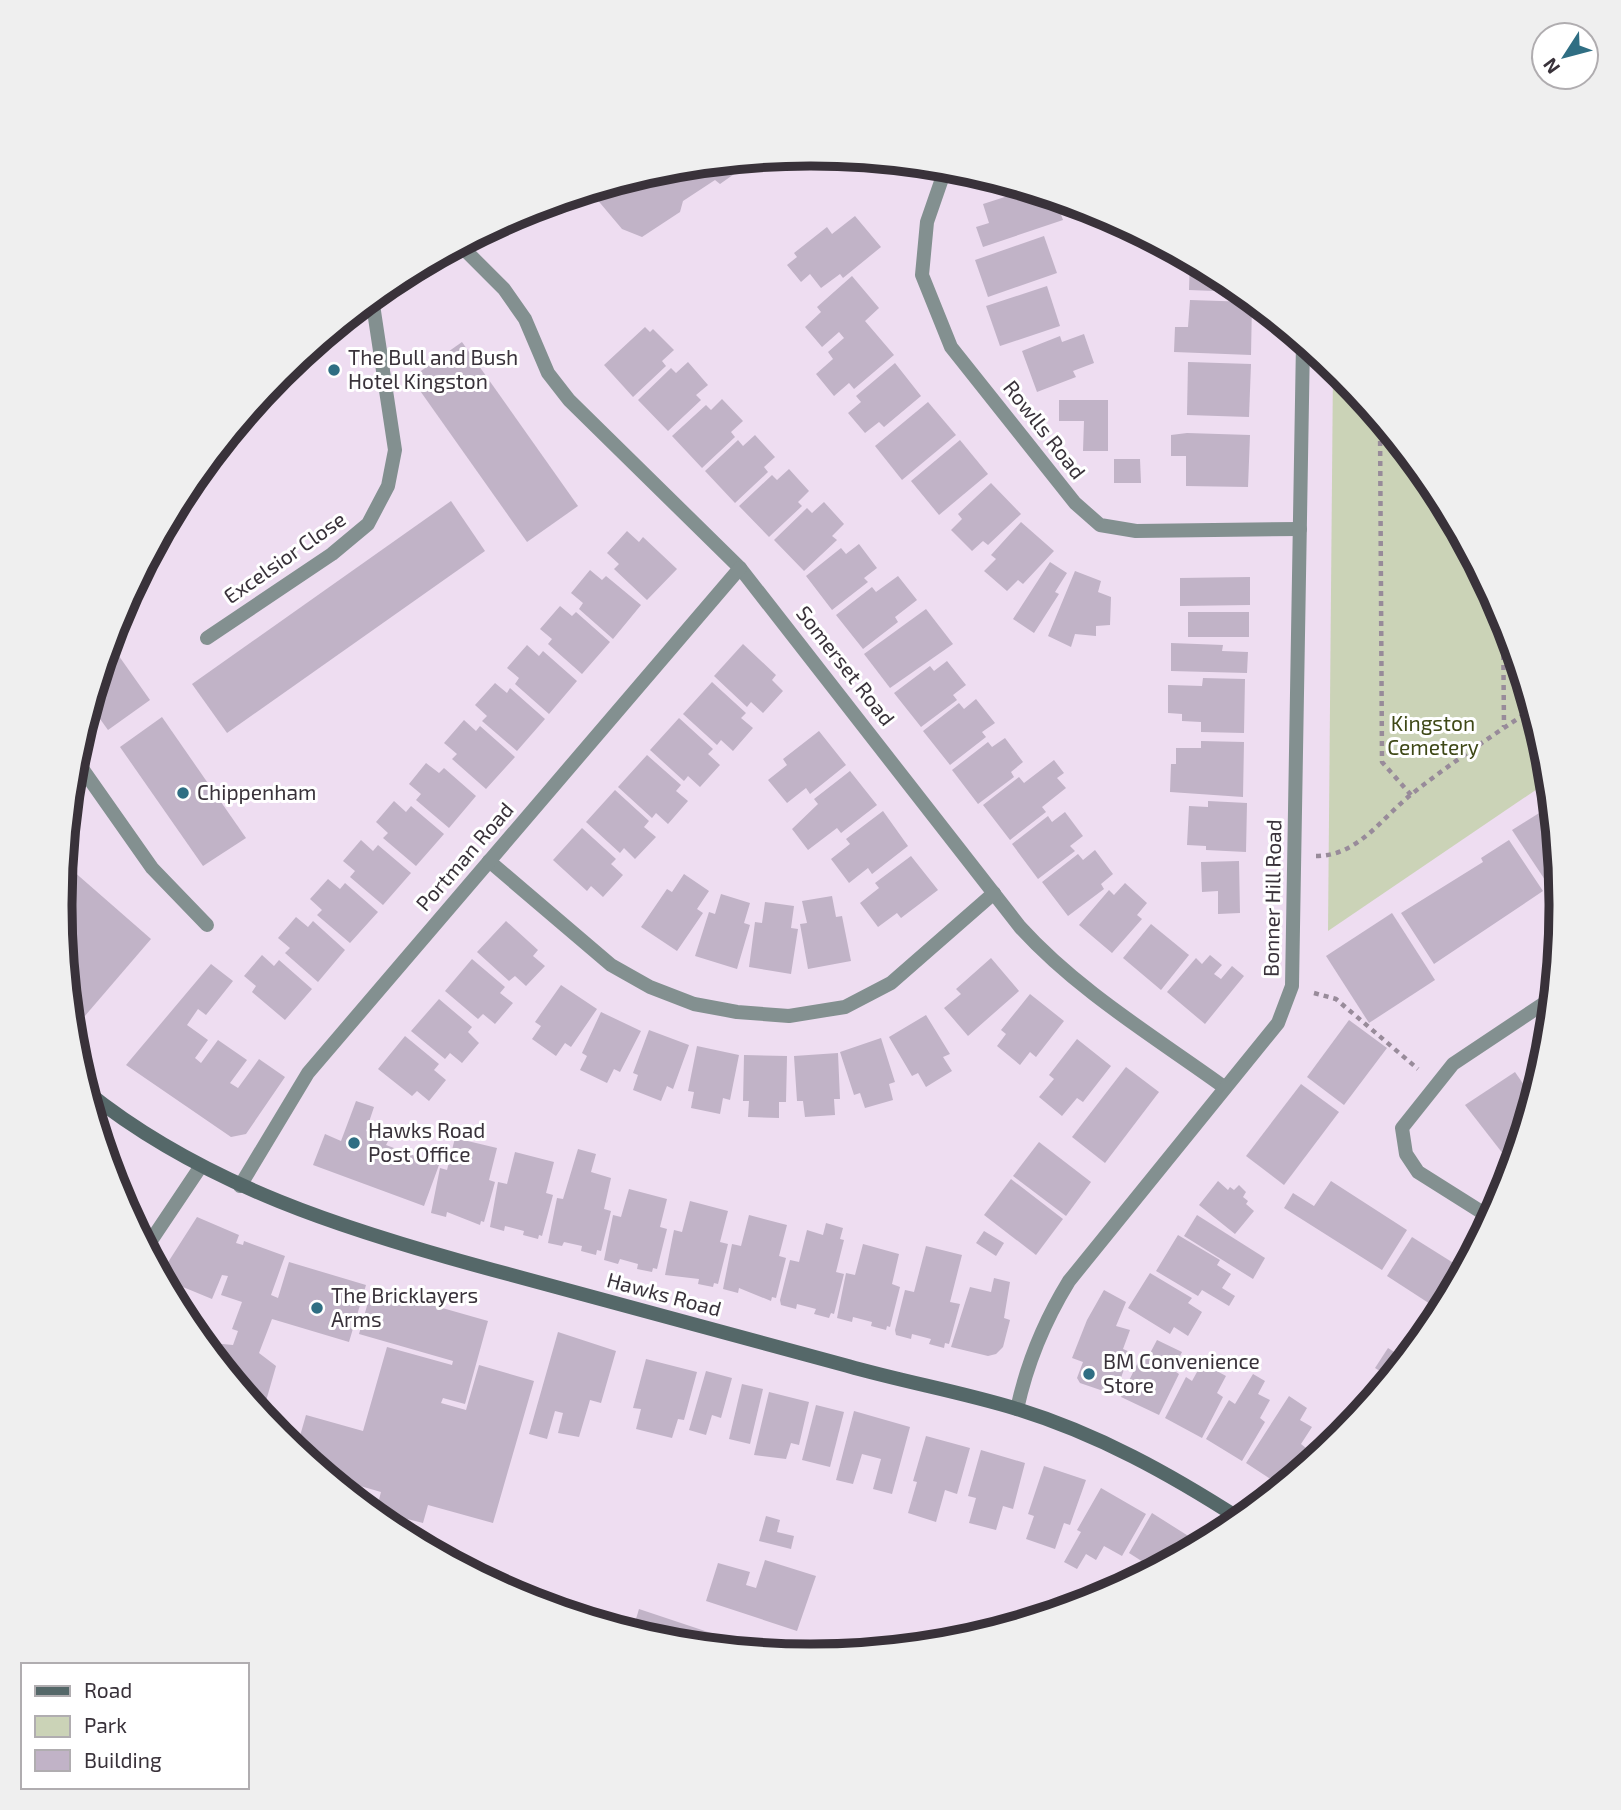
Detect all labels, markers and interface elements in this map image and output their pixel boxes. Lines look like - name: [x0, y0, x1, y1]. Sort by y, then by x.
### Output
- north arrow: [1530, 21, 1600, 91]
- text: N: [1538, 54, 1564, 79]
- place label: The Bull and Bush Hotel Kingston: [348, 344, 518, 393]
- marker: The Bull and Bush Hotel Kingston: [326, 362, 342, 378]
- street label: Rowlls Road: [999, 375, 1091, 483]
- street label: Excelsior Close: [218, 506, 350, 608]
- street label: Somerset Road: [792, 600, 901, 730]
- park label: Kingston Cemetery: [1387, 710, 1479, 759]
- place label: Chippenham: [197, 779, 316, 804]
- marker: Chippenham: [175, 785, 191, 801]
- street label: Portman Road: [410, 797, 518, 915]
- street label: Bonner Hill Road: [1258, 819, 1285, 977]
- place label: Hawks Road Post Office: [368, 1117, 485, 1166]
- marker: Hawks Road Post Office: [346, 1135, 362, 1151]
- street label: Hawks Road: [605, 1266, 724, 1321]
- place label: The Bricklayers Arms: [331, 1282, 478, 1331]
- marker: The Bricklayers Arms: [309, 1300, 325, 1316]
- place label: BM Convenience Store: [1103, 1348, 1260, 1397]
- marker: BM Convenience Store: [1081, 1366, 1097, 1382]
- legend: [21, 1663, 248, 1789]
- text: Road: [84, 1677, 132, 1702]
- text: Park: [84, 1712, 127, 1737]
- text: Building: [84, 1747, 162, 1772]

